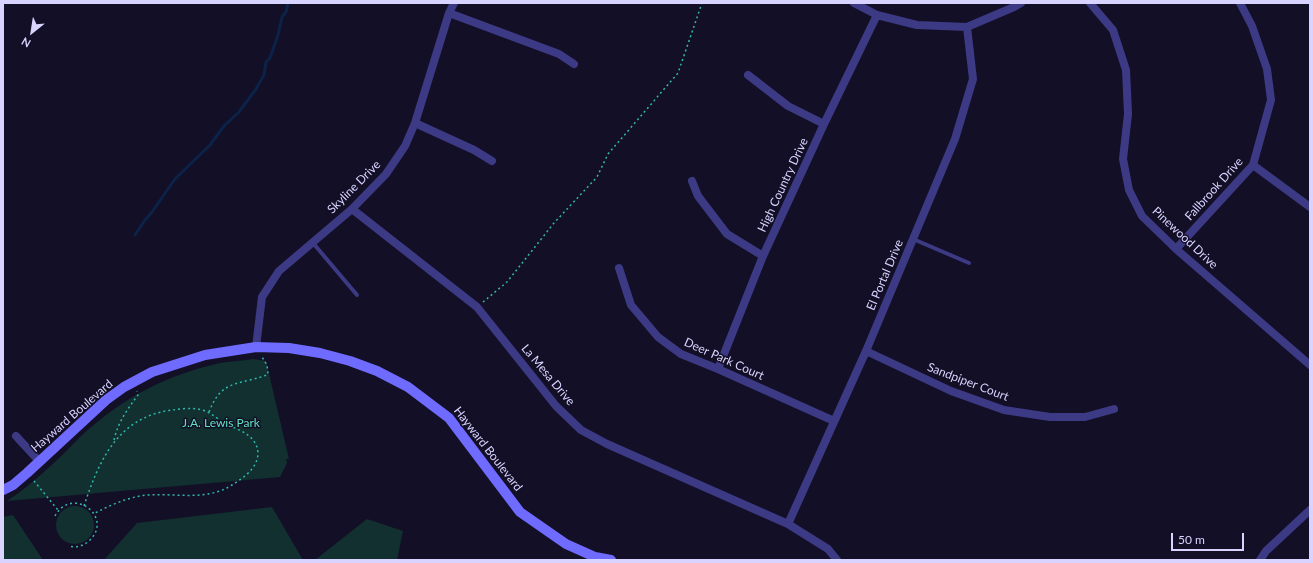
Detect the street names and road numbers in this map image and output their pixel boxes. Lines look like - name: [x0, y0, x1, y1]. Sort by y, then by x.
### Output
- street label: High Country Drive: [755, 136, 811, 234]
- street label: Fallbrook Drive: [1182, 155, 1246, 223]
- street label: Skyline Drive: [324, 157, 384, 217]
- street label: Pinewood Drive: [1149, 204, 1221, 272]
- street label: El Portal Drive: [864, 237, 906, 313]
- street label: Deer Park Court: [682, 335, 766, 383]
- street label: La Mesa Drive: [518, 342, 578, 408]
- street label: Sandpiper Court: [925, 360, 1011, 404]
- street label: Hayward Boulevard: [28, 377, 116, 455]
- street label: Hayward Boulevard: [451, 404, 525, 494]

